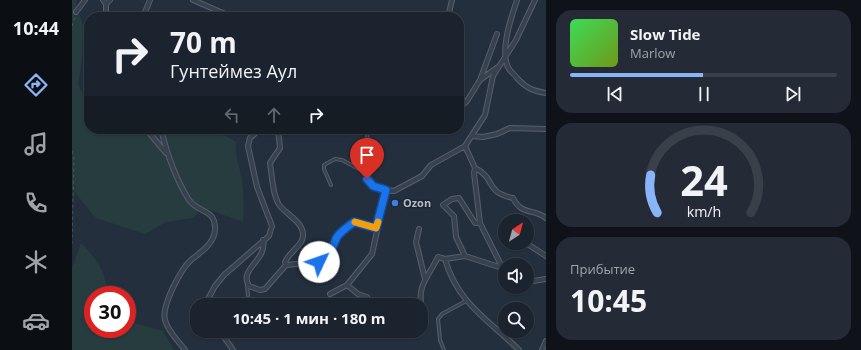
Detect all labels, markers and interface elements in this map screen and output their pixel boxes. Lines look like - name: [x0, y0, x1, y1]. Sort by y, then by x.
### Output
- text: 10:44: [13, 16, 59, 40]
- text: 70 m: [170, 23, 237, 61]
- text: Slow Tide: [630, 24, 700, 44]
- icon: right: [104, 28, 156, 80]
- text: Marlow: [630, 44, 675, 62]
- text: Гунтеймез Аул: [170, 59, 297, 83]
- icon: directions: [22, 71, 50, 99]
- icon: previous: [604, 83, 626, 105]
- icon: pause: [693, 83, 715, 105]
- icon: next: [782, 83, 804, 105]
- icon: left: [221, 104, 243, 126]
- icon: ahead: [263, 104, 285, 126]
- icon: right: [305, 104, 327, 126]
- icon: music: [22, 130, 50, 158]
- pin: [350, 138, 384, 179]
- icon: arrive: [356, 144, 378, 166]
- text: 24: [680, 152, 727, 208]
- icon: phone: [22, 189, 50, 217]
- place label: Ozon: [403, 195, 431, 210]
- marker: Ozon: [390, 198, 400, 208]
- text: km/h: [686, 202, 721, 221]
- north arrow: [498, 214, 534, 250]
- map controls: [498, 214, 534, 338]
- position arrow: [298, 241, 340, 283]
- icon: climate: [22, 248, 50, 276]
- button: sound: [498, 258, 534, 294]
- text: Прибытие: [570, 260, 635, 278]
- text: 10:45: [570, 280, 647, 321]
- speed limit sign: 30: [84, 286, 136, 338]
- button: search: [498, 302, 534, 338]
- icon: car: [22, 307, 50, 335]
- text: 10:45 · 1 мин · 180 m: [233, 308, 385, 328]

